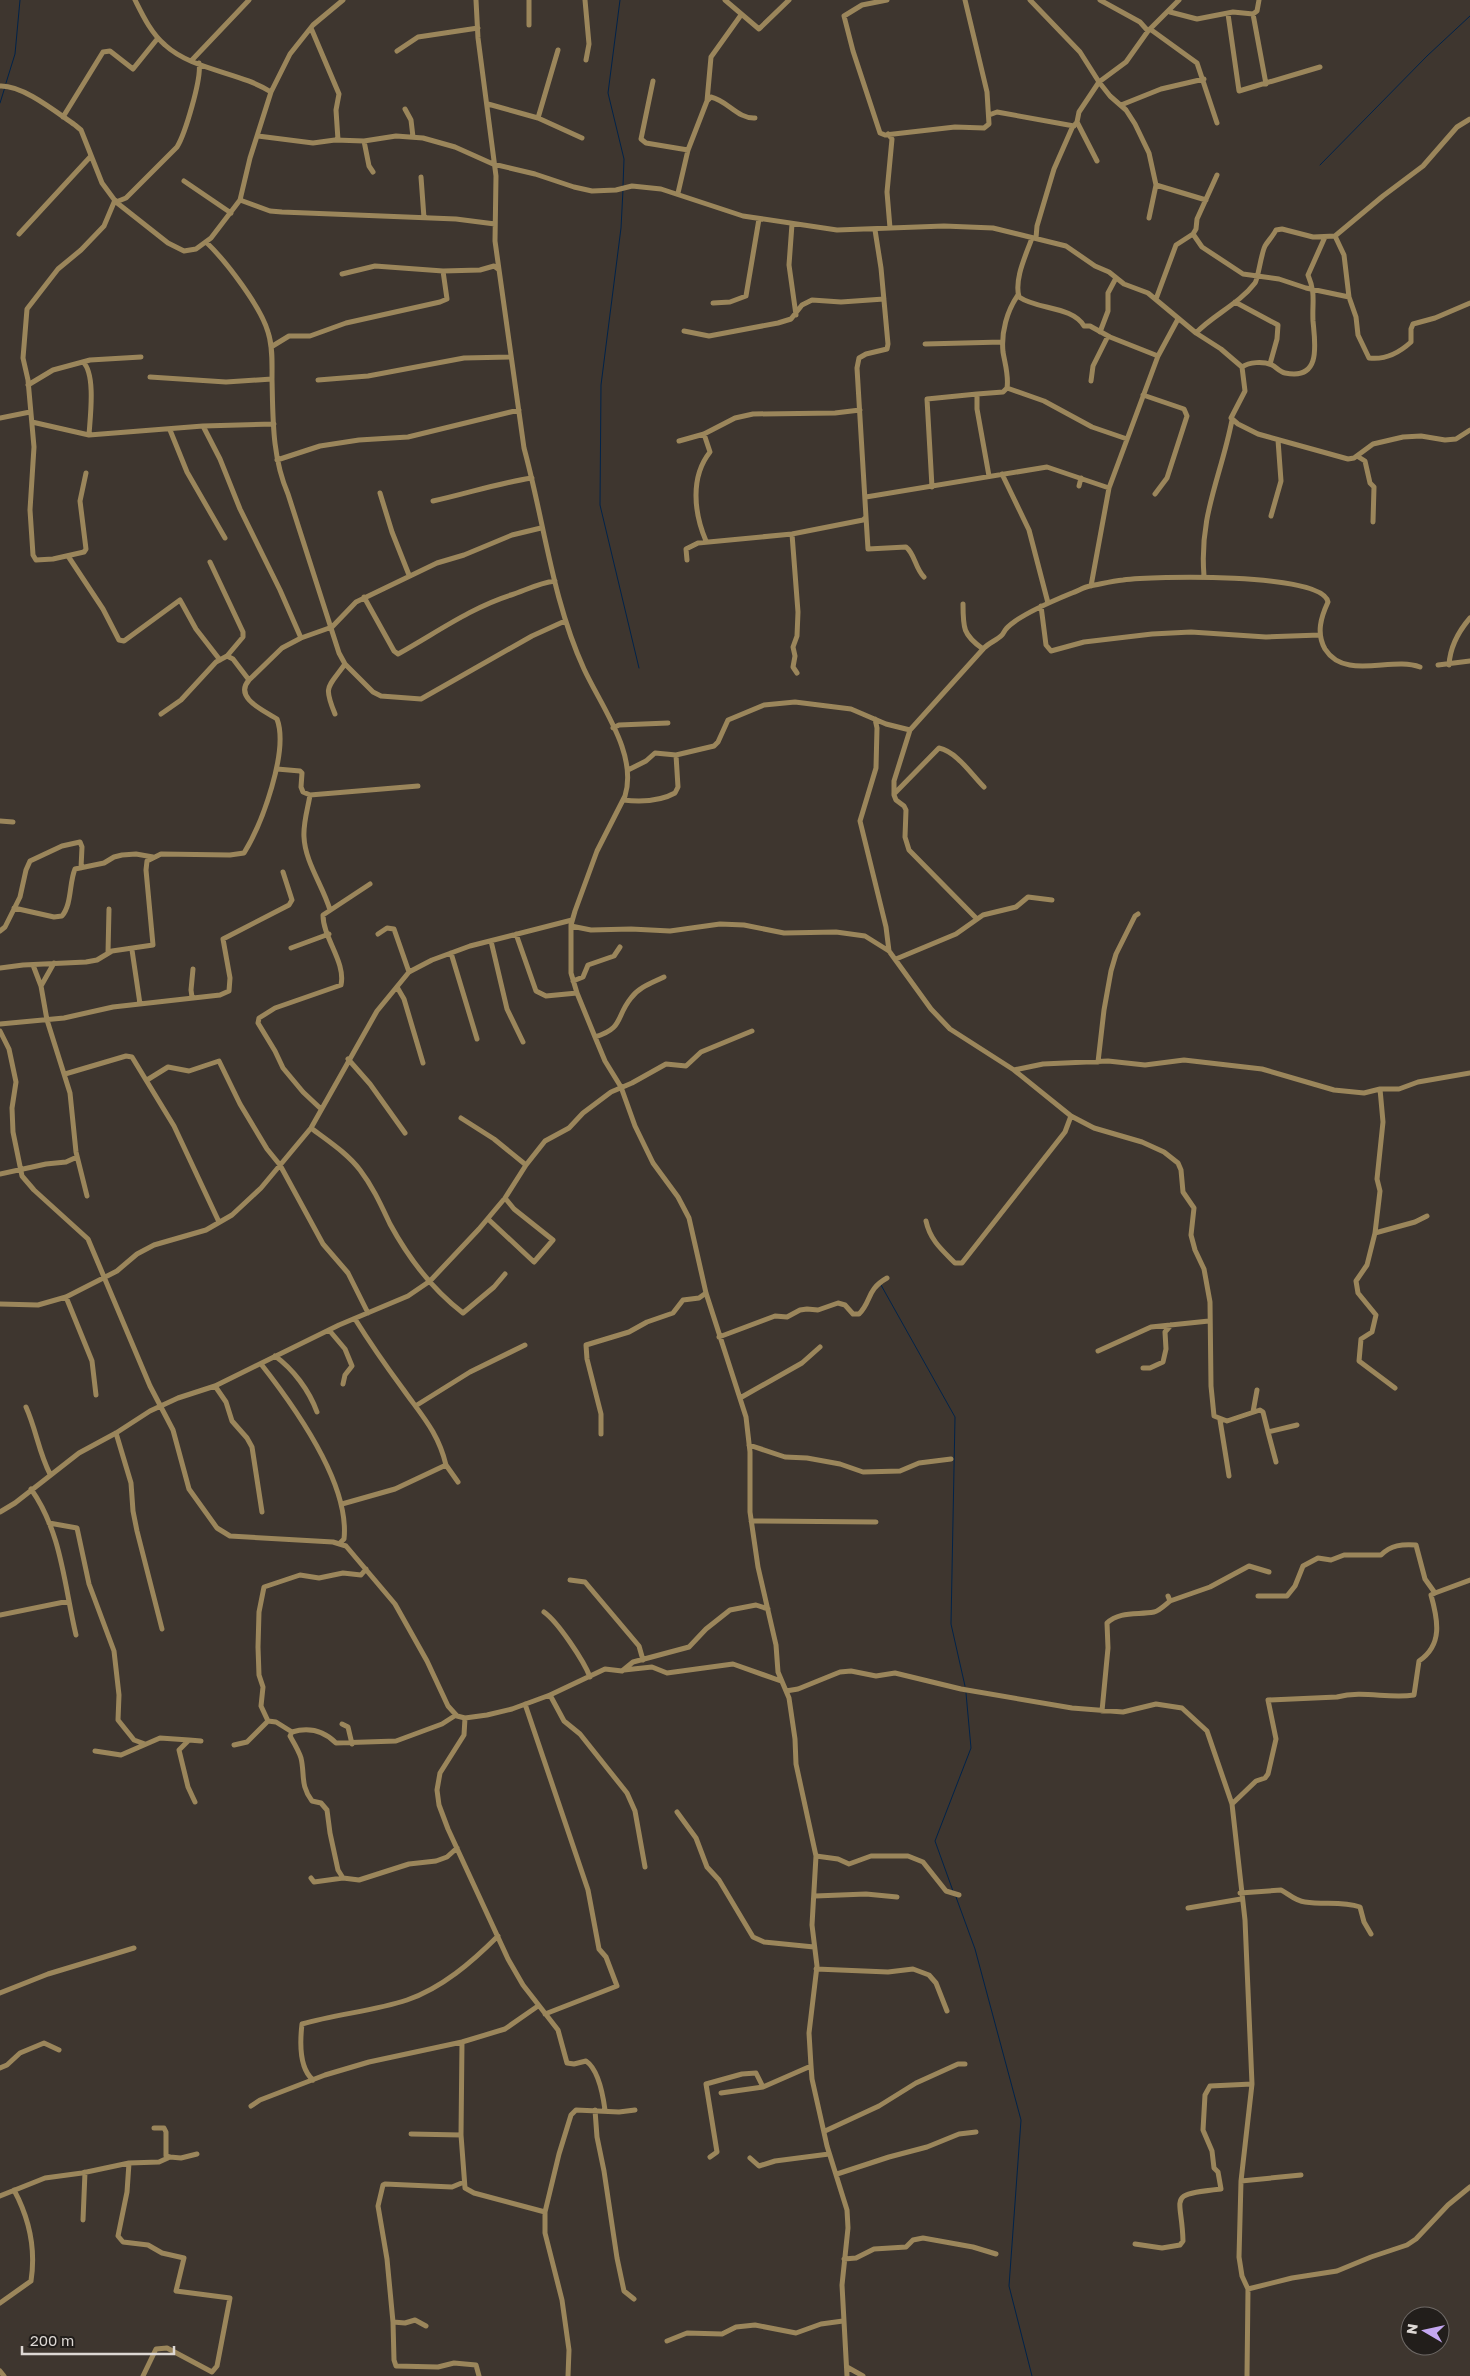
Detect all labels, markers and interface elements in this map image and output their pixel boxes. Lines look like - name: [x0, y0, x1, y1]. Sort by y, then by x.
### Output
- north arrow: [1400, 2306, 1450, 2356]
- text: N: [1402, 2322, 1421, 2335]
- scale bar: [22, 2324, 175, 2356]
- text: 200 m: [30, 2331, 74, 2349]

